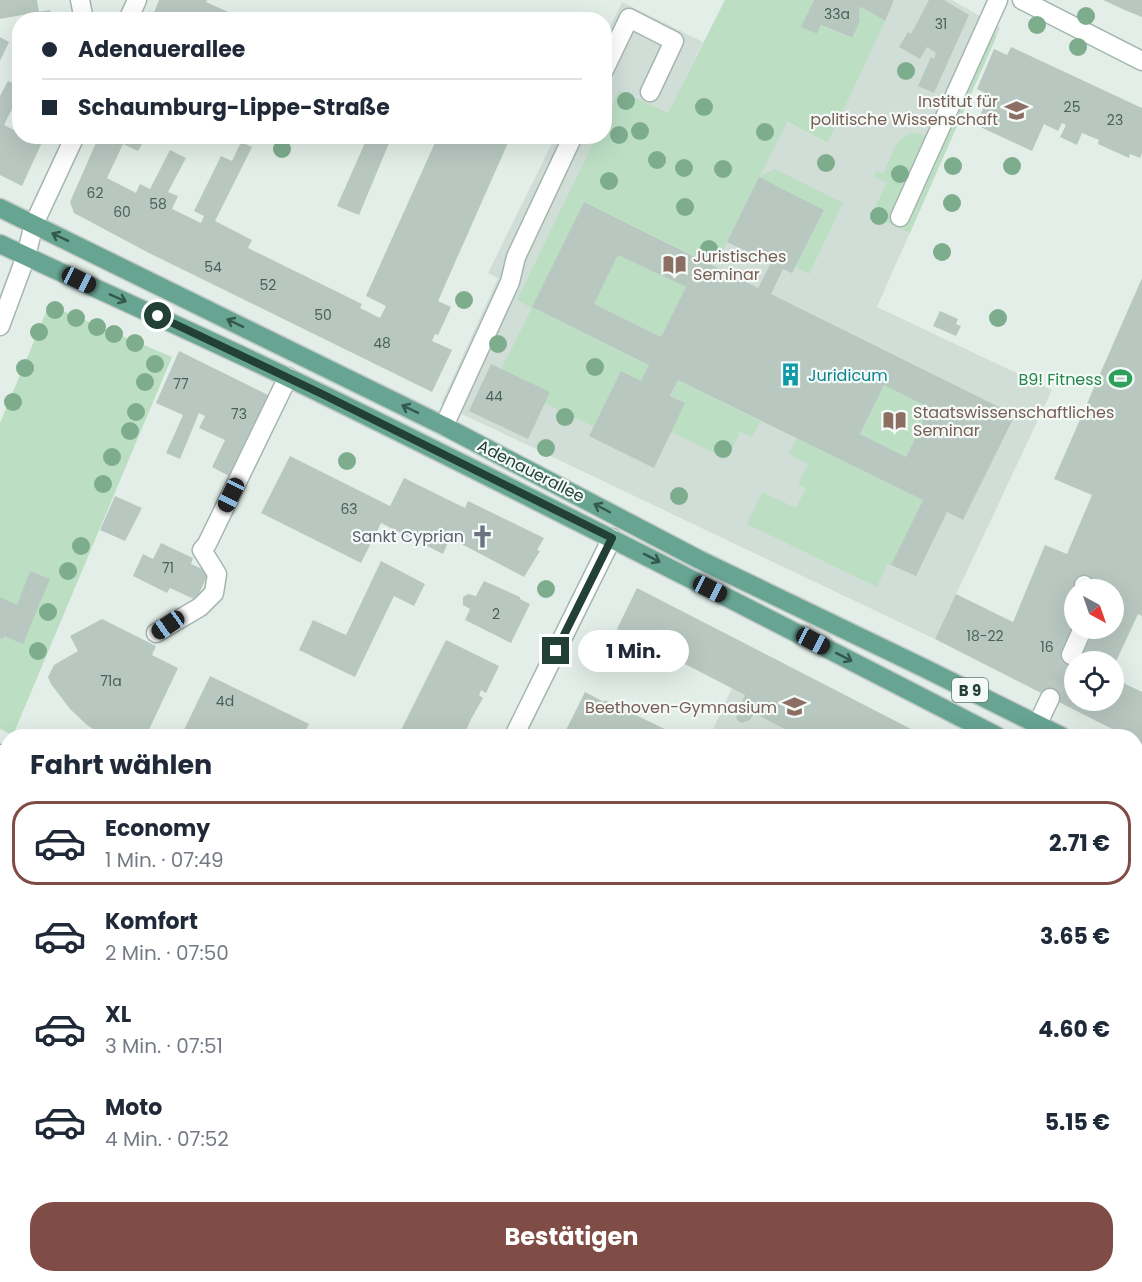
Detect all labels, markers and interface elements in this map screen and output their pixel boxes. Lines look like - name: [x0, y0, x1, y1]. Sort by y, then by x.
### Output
- house number: 33a: [824, 4, 850, 24]
- house number: 31: [935, 14, 947, 34]
- text: Adenauerallee: [78, 34, 245, 65]
- place label: Institut für politische Wissenschaft: [810, 90, 998, 131]
- text: Schaumburg-Lippe-Straße: [78, 92, 390, 123]
- school or university icon: Institut für politische Wissenschaft: [1003, 97, 1029, 123]
- house number: 25: [1064, 97, 1080, 117]
- house number: 23: [1107, 110, 1123, 130]
- house number: 62: [87, 183, 103, 203]
- house number: 58: [149, 194, 167, 214]
- house number: 60: [113, 202, 131, 222]
- one-way arrow: [51, 230, 69, 242]
- place label: Juristisches Seminar: [693, 245, 786, 286]
- library icon: Juristisches Seminar: [662, 252, 688, 278]
- house number: 54: [204, 257, 222, 277]
- car: [59, 264, 99, 296]
- house number: 52: [260, 275, 276, 295]
- one-way arrow: [108, 293, 126, 305]
- route start: [144, 302, 171, 329]
- house number: 50: [314, 305, 332, 325]
- one-way arrow: [226, 317, 244, 328]
- house number: 48: [373, 333, 391, 353]
- building icon: Juridicum: [777, 362, 803, 388]
- place label: Juridicum: [808, 364, 888, 387]
- sports icon: B9! Fitness: [1107, 366, 1133, 392]
- place label: B9! Fitness: [1018, 368, 1102, 391]
- house number: 77: [173, 374, 189, 394]
- house number: 44: [485, 386, 503, 406]
- place label: Staatswissenschaftliches Seminar: [913, 401, 1114, 442]
- one-way arrow: [401, 403, 419, 415]
- house number: 73: [231, 404, 247, 424]
- library icon: Staatswissenschaftliches Seminar: [882, 408, 908, 434]
- street label: Adenauerallee: [474, 434, 589, 508]
- car: [215, 475, 247, 515]
- house number: 63: [340, 499, 358, 519]
- one-way arrow: [593, 502, 611, 513]
- church icon: Sankt Cyprian: [469, 523, 495, 549]
- place label: Sankt Cyprian: [352, 525, 464, 548]
- one-way arrow: [642, 553, 660, 565]
- house number: 71: [162, 558, 174, 578]
- car: [690, 573, 730, 605]
- north arrow: [1064, 579, 1124, 639]
- map controls: [1064, 579, 1124, 711]
- house number: 2: [492, 604, 500, 624]
- car: [148, 607, 188, 643]
- car: [793, 625, 833, 657]
- house number: 18-22: [966, 626, 1004, 646]
- callout: 1 Min.: [577, 630, 688, 672]
- route end: [542, 637, 569, 664]
- text: 1 Min.: [606, 637, 661, 665]
- house number: 16: [1040, 637, 1054, 657]
- button: locate: [1064, 651, 1124, 711]
- one-way arrow: [834, 652, 852, 663]
- house number: 71a: [100, 671, 122, 691]
- road number: B 9: [952, 678, 988, 702]
- house number: 4d: [216, 691, 234, 711]
- school or university icon: Beethoven-Gymnasium: [782, 694, 808, 720]
- place label: Beethoven-Gymnasium: [585, 696, 777, 719]
- text: Fahrt wählen: [30, 746, 212, 783]
- text: Economy: [105, 813, 210, 844]
- icon: car: [33, 816, 87, 870]
- text: 2.71 €: [1049, 828, 1110, 859]
- text: 1 Min. · 07:49: [105, 846, 224, 874]
- text: Komfort: [105, 906, 198, 937]
- icon: car: [33, 909, 87, 963]
- text: 3.65 €: [1040, 921, 1110, 952]
- text: 2 Min. · 07:50: [105, 939, 229, 967]
- text: XL: [105, 999, 131, 1030]
- icon: car: [33, 1002, 87, 1056]
- text: 4.60 €: [1038, 1014, 1110, 1045]
- text: 3 Min. · 07:51: [105, 1032, 223, 1060]
- text: Moto: [105, 1092, 162, 1123]
- icon: car: [33, 1095, 87, 1149]
- text: 5.15 €: [1045, 1107, 1110, 1138]
- text: 4 Min. · 07:52: [105, 1125, 229, 1153]
- button: Bestätigen: [30, 1202, 1113, 1271]

